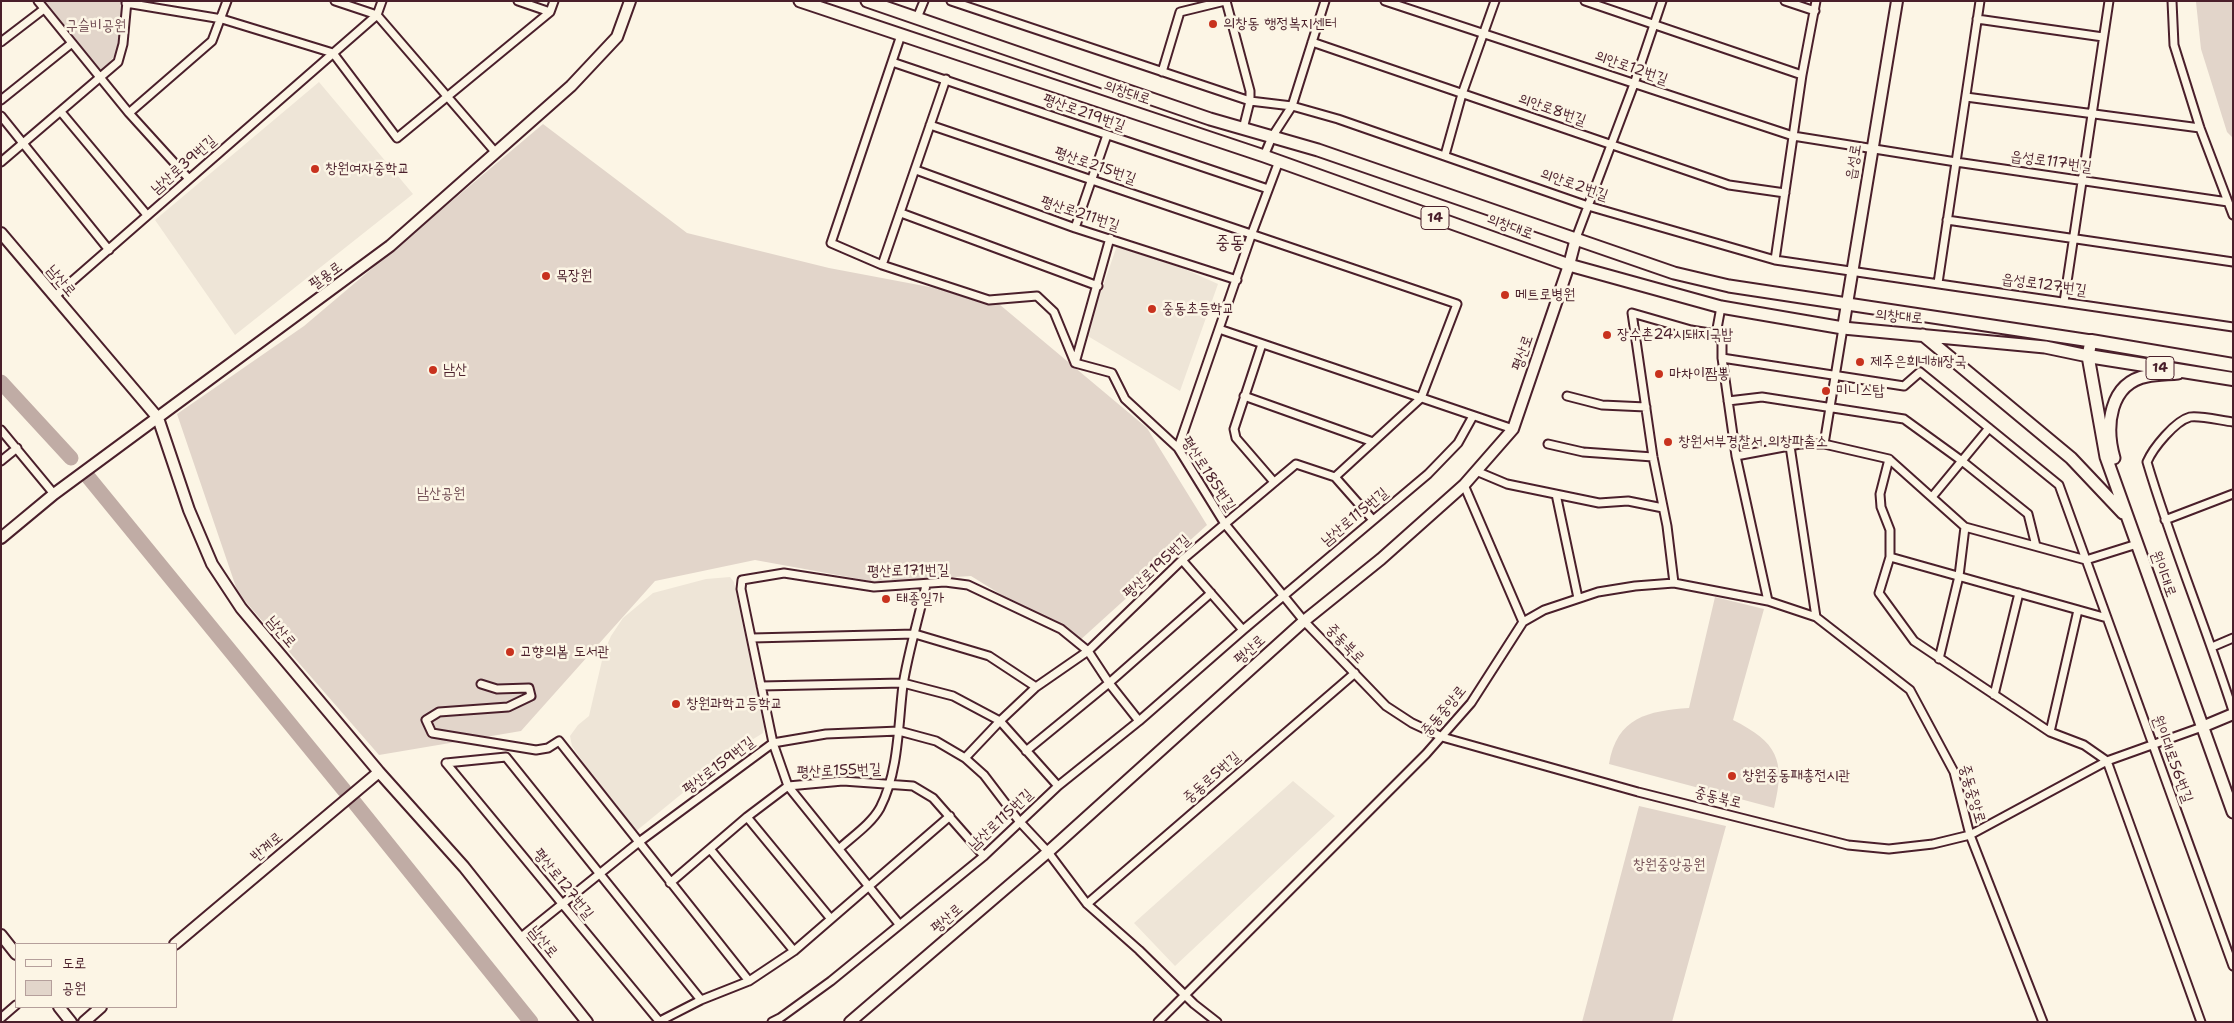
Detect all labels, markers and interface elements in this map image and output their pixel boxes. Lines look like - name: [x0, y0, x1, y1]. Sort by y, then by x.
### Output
- place label: 의창동 행정복지센터: [1223, 15, 1337, 33]
- park label: 구슬비공원: [66, 17, 126, 35]
- marker: 의창동 행정복지센터: [1207, 18, 1219, 30]
- street label: 의안로12번길: [1592, 47, 1670, 89]
- street label: 의창대로: [1101, 77, 1153, 109]
- street label: 평산로219번길: [1040, 90, 1128, 136]
- street label: 의안로8번길: [1516, 90, 1588, 130]
- street label: 남산로39번길: [148, 132, 220, 198]
- street label: 읍성로: [1842, 143, 1866, 181]
- street label: 평산로215번길: [1052, 144, 1138, 188]
- street label: 읍성로117번길: [2009, 147, 2093, 177]
- place label: 창원여자중학교: [325, 160, 409, 178]
- marker: 창원여자중학교: [309, 163, 321, 175]
- street label: 의안로2번길: [1538, 165, 1610, 205]
- street label: 평산로211번길: [1038, 193, 1122, 235]
- road number: 14: [1421, 207, 1449, 230]
- street label: 의창대로: [1484, 210, 1536, 244]
- district label: 중동: [1216, 232, 1244, 254]
- street label: 팔용로: [306, 258, 346, 294]
- street label: 남산로: [42, 261, 80, 301]
- place label: 목장원: [556, 267, 592, 285]
- marker: 목장원: [540, 270, 552, 282]
- street label: 읍성로127번길: [2000, 270, 2088, 300]
- place label: 메트로병원: [1515, 286, 1575, 304]
- marker: 메트로병원: [1499, 289, 1511, 301]
- place label: 중동초등학교: [1162, 300, 1234, 318]
- marker: 중동초등학교: [1146, 303, 1158, 315]
- street label: 의창대로: [1874, 306, 1924, 328]
- place label: 장수촌24시돼지국밥: [1617, 326, 1734, 344]
- marker: 장수촌24시돼지국밥: [1601, 329, 1613, 341]
- street label: 평산로: [1509, 333, 1537, 373]
- place label: 제주은희네해장국: [1870, 353, 1967, 371]
- marker: 제주은희네해장국: [1854, 356, 1866, 368]
- road number: 14: [2146, 356, 2174, 379]
- place label: 남산: [443, 361, 467, 379]
- marker: 남산: [427, 364, 439, 376]
- place label: 마차이짬뽕: [1669, 365, 1729, 383]
- marker: 마차이짬뽕: [1653, 368, 1665, 380]
- place label: 미니스탑: [1836, 382, 1884, 400]
- marker: 미니스탑: [1820, 385, 1832, 397]
- street label: 평산로185번길: [1177, 433, 1239, 515]
- place label: 창원서부경찰서 의창파출소: [1678, 433, 1828, 451]
- marker: 창원서부경찰서 의창파출소: [1662, 436, 1674, 448]
- street label: 남산로115번길: [1318, 484, 1392, 550]
- park label: 남산공원: [417, 485, 465, 503]
- street label: 평산로195번길: [1120, 531, 1194, 603]
- street label: 원이대로: [2146, 548, 2180, 600]
- street label: 평산로171번길: [867, 561, 949, 581]
- place label: 태종일가: [896, 590, 944, 608]
- marker: 태종일가: [880, 593, 892, 605]
- street label: 남산로: [262, 612, 300, 652]
- street label: 중동북로: [1322, 620, 1368, 668]
- street label: 평산로: [1231, 631, 1269, 669]
- place label: 고향의봄 도서관: [520, 643, 610, 661]
- marker: 고향의봄 도서관: [504, 646, 516, 658]
- street label: 중동중앙로: [1418, 682, 1470, 740]
- place label: 창원과학고등학교: [686, 695, 783, 713]
- marker: 창원과학고등학교: [670, 698, 682, 710]
- street label: 원이대로56번길: [2148, 713, 2196, 805]
- street label: 평산로159번길: [680, 733, 758, 799]
- street label: 중동로5번길: [1180, 748, 1244, 808]
- street label: 평산로155번길: [797, 761, 881, 781]
- street label: 중동중앙로: [1955, 763, 1989, 825]
- place label: 창원중동패총전시관: [1742, 767, 1851, 785]
- marker: 창원중동패총전시관: [1726, 770, 1738, 782]
- street label: 중동북로: [1692, 783, 1744, 813]
- street label: 남산로115번길: [965, 786, 1037, 854]
- street label: 반계로: [247, 828, 287, 866]
- street label: 평산로127번길: [529, 845, 597, 923]
- park label: 창원중앙공원: [1633, 856, 1705, 874]
- street label: 평산로: [927, 900, 967, 938]
- street label: 남산로: [525, 922, 561, 962]
- legend: [15, 943, 178, 1008]
- text: 도로: [62, 953, 86, 973]
- text: 공원: [62, 978, 86, 998]

